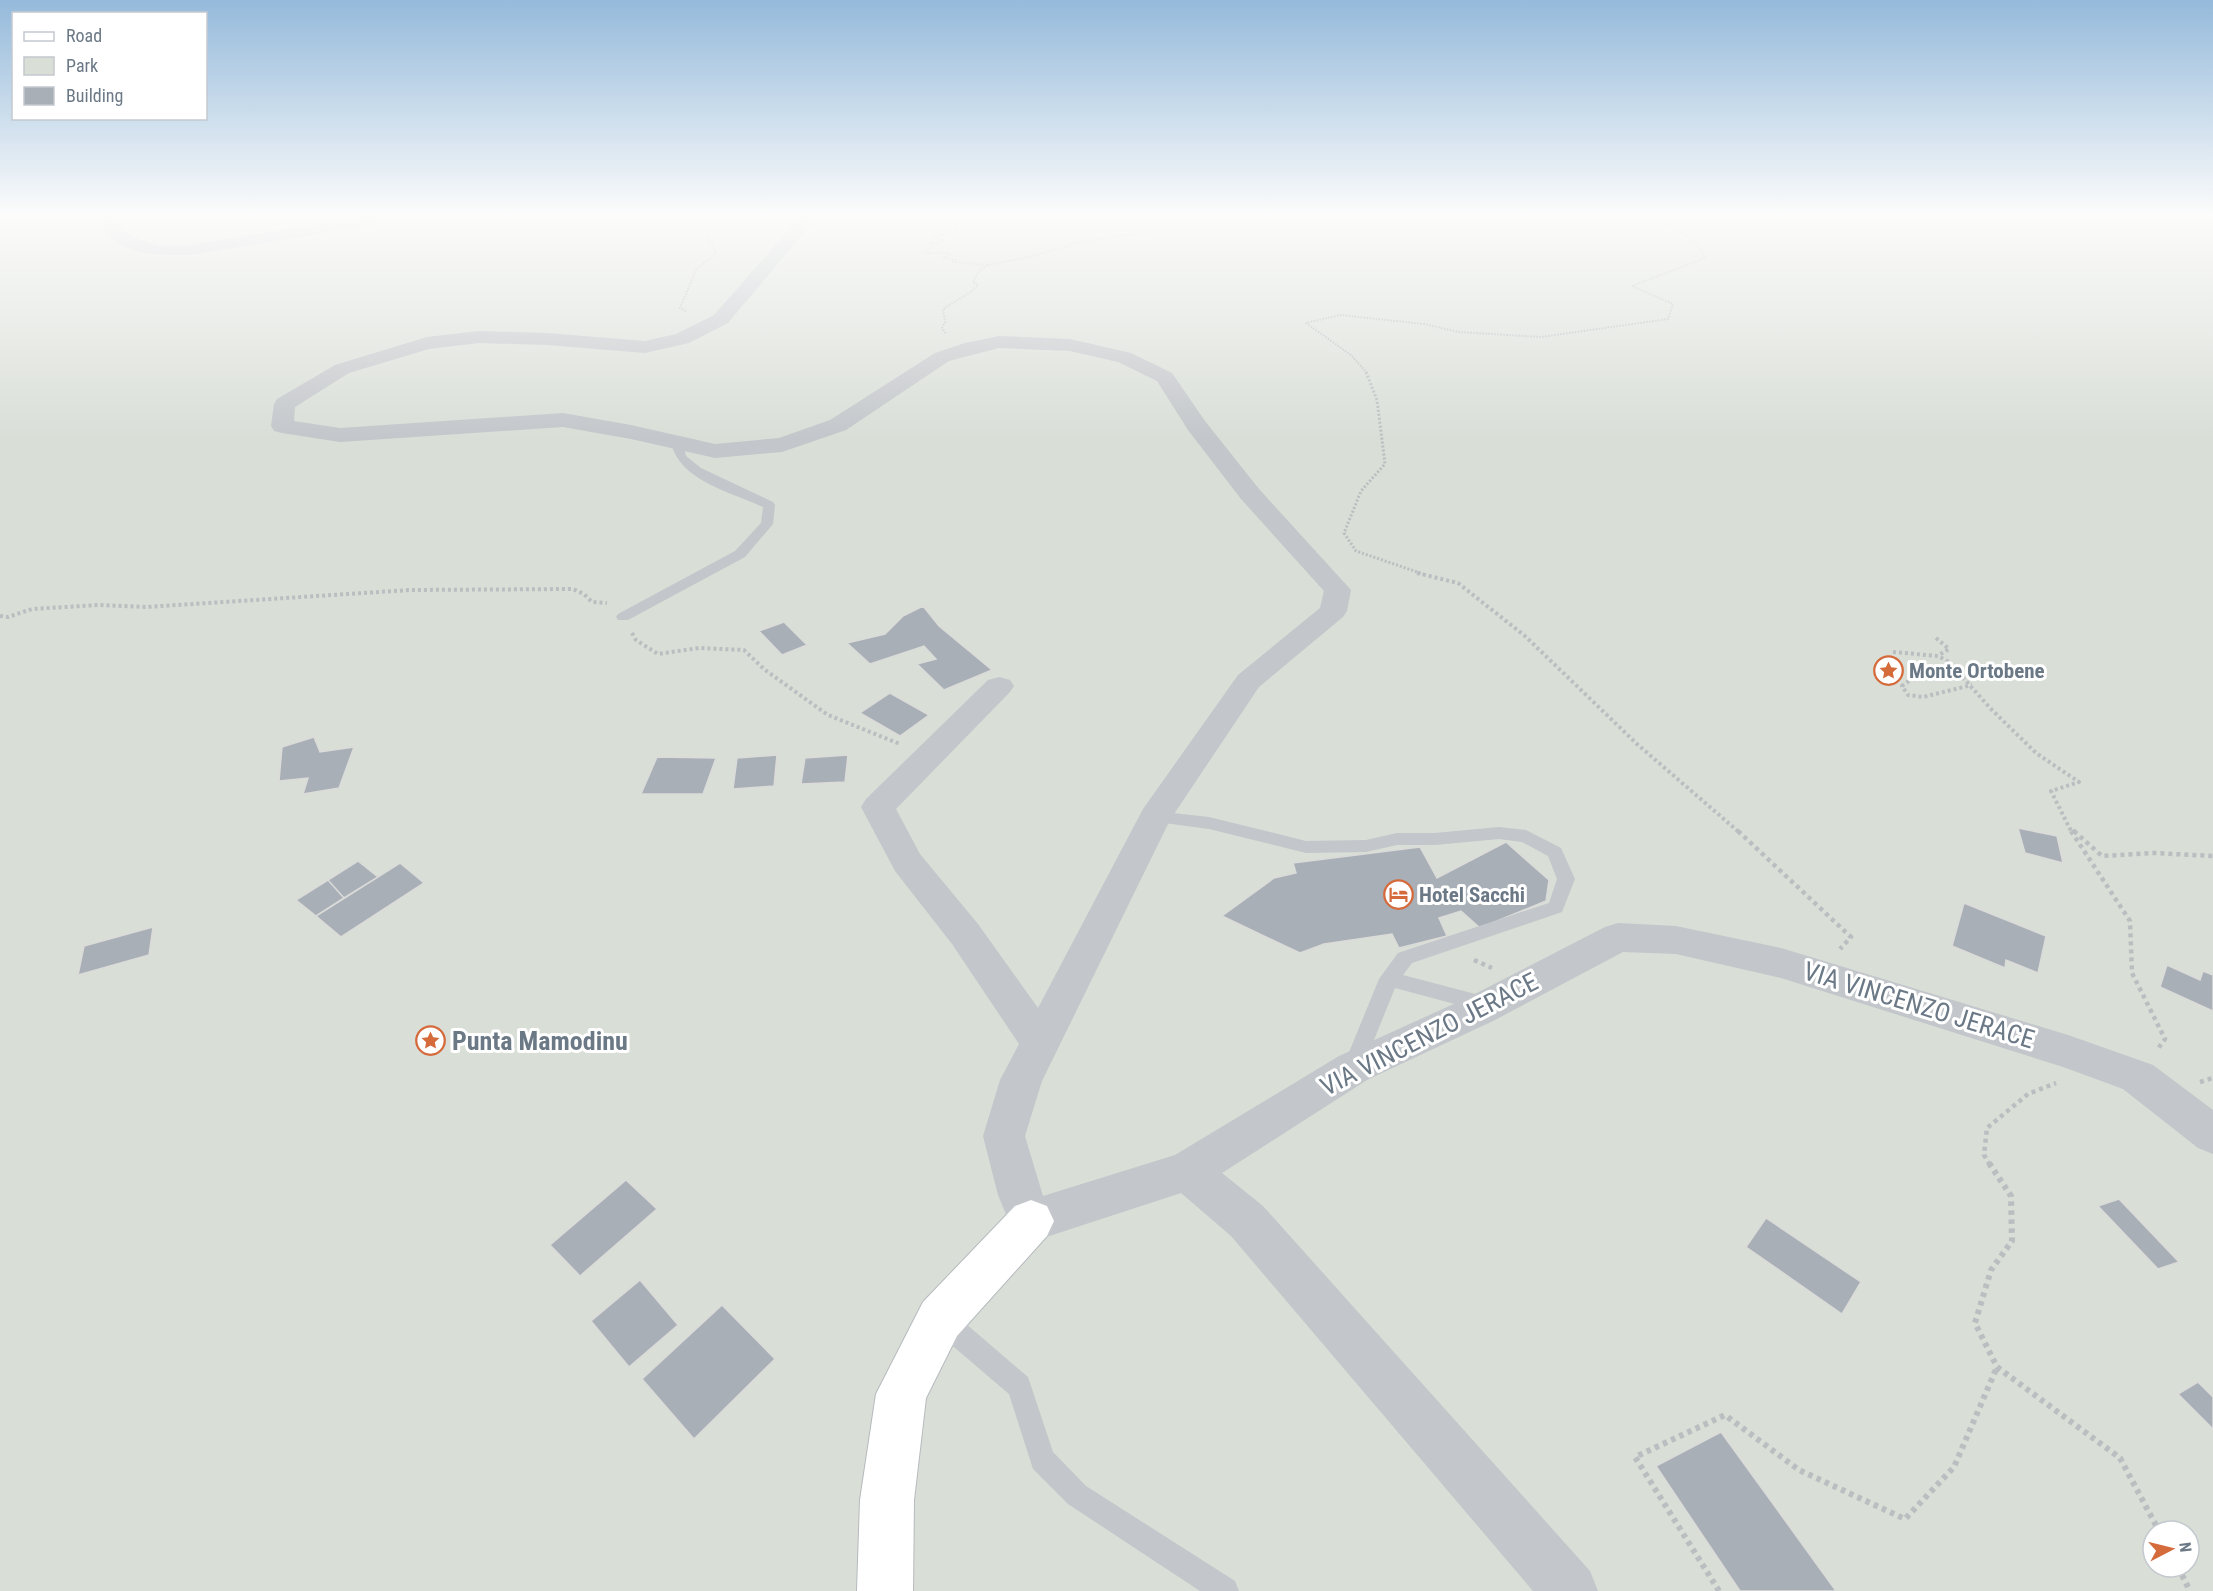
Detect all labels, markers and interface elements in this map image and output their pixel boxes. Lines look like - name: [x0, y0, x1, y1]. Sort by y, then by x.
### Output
- legend: [12, 12, 207, 120]
- text: Road: [66, 25, 102, 46]
- text: Park: [66, 55, 98, 76]
- text: Building: [66, 85, 123, 106]
- place icon: Monte Ortobene: [1872, 655, 1904, 687]
- place label: Monte Ortobene: [1909, 659, 2045, 683]
- hotel icon: Hotel Sacchi: [1382, 879, 1414, 911]
- place label: Hotel Sacchi: [1419, 883, 1525, 907]
- street label: VIA VINCENZO JERACE: [1800, 956, 2038, 1054]
- street label: VIA VINCENZO JERACE: [1315, 966, 1543, 1102]
- place icon: Punta Mamodinu: [415, 1025, 447, 1057]
- place label: Punta Mamodinu: [452, 1026, 628, 1056]
- north arrow: [2141, 1519, 2201, 1579]
- text: N: [2175, 1541, 2195, 1553]

